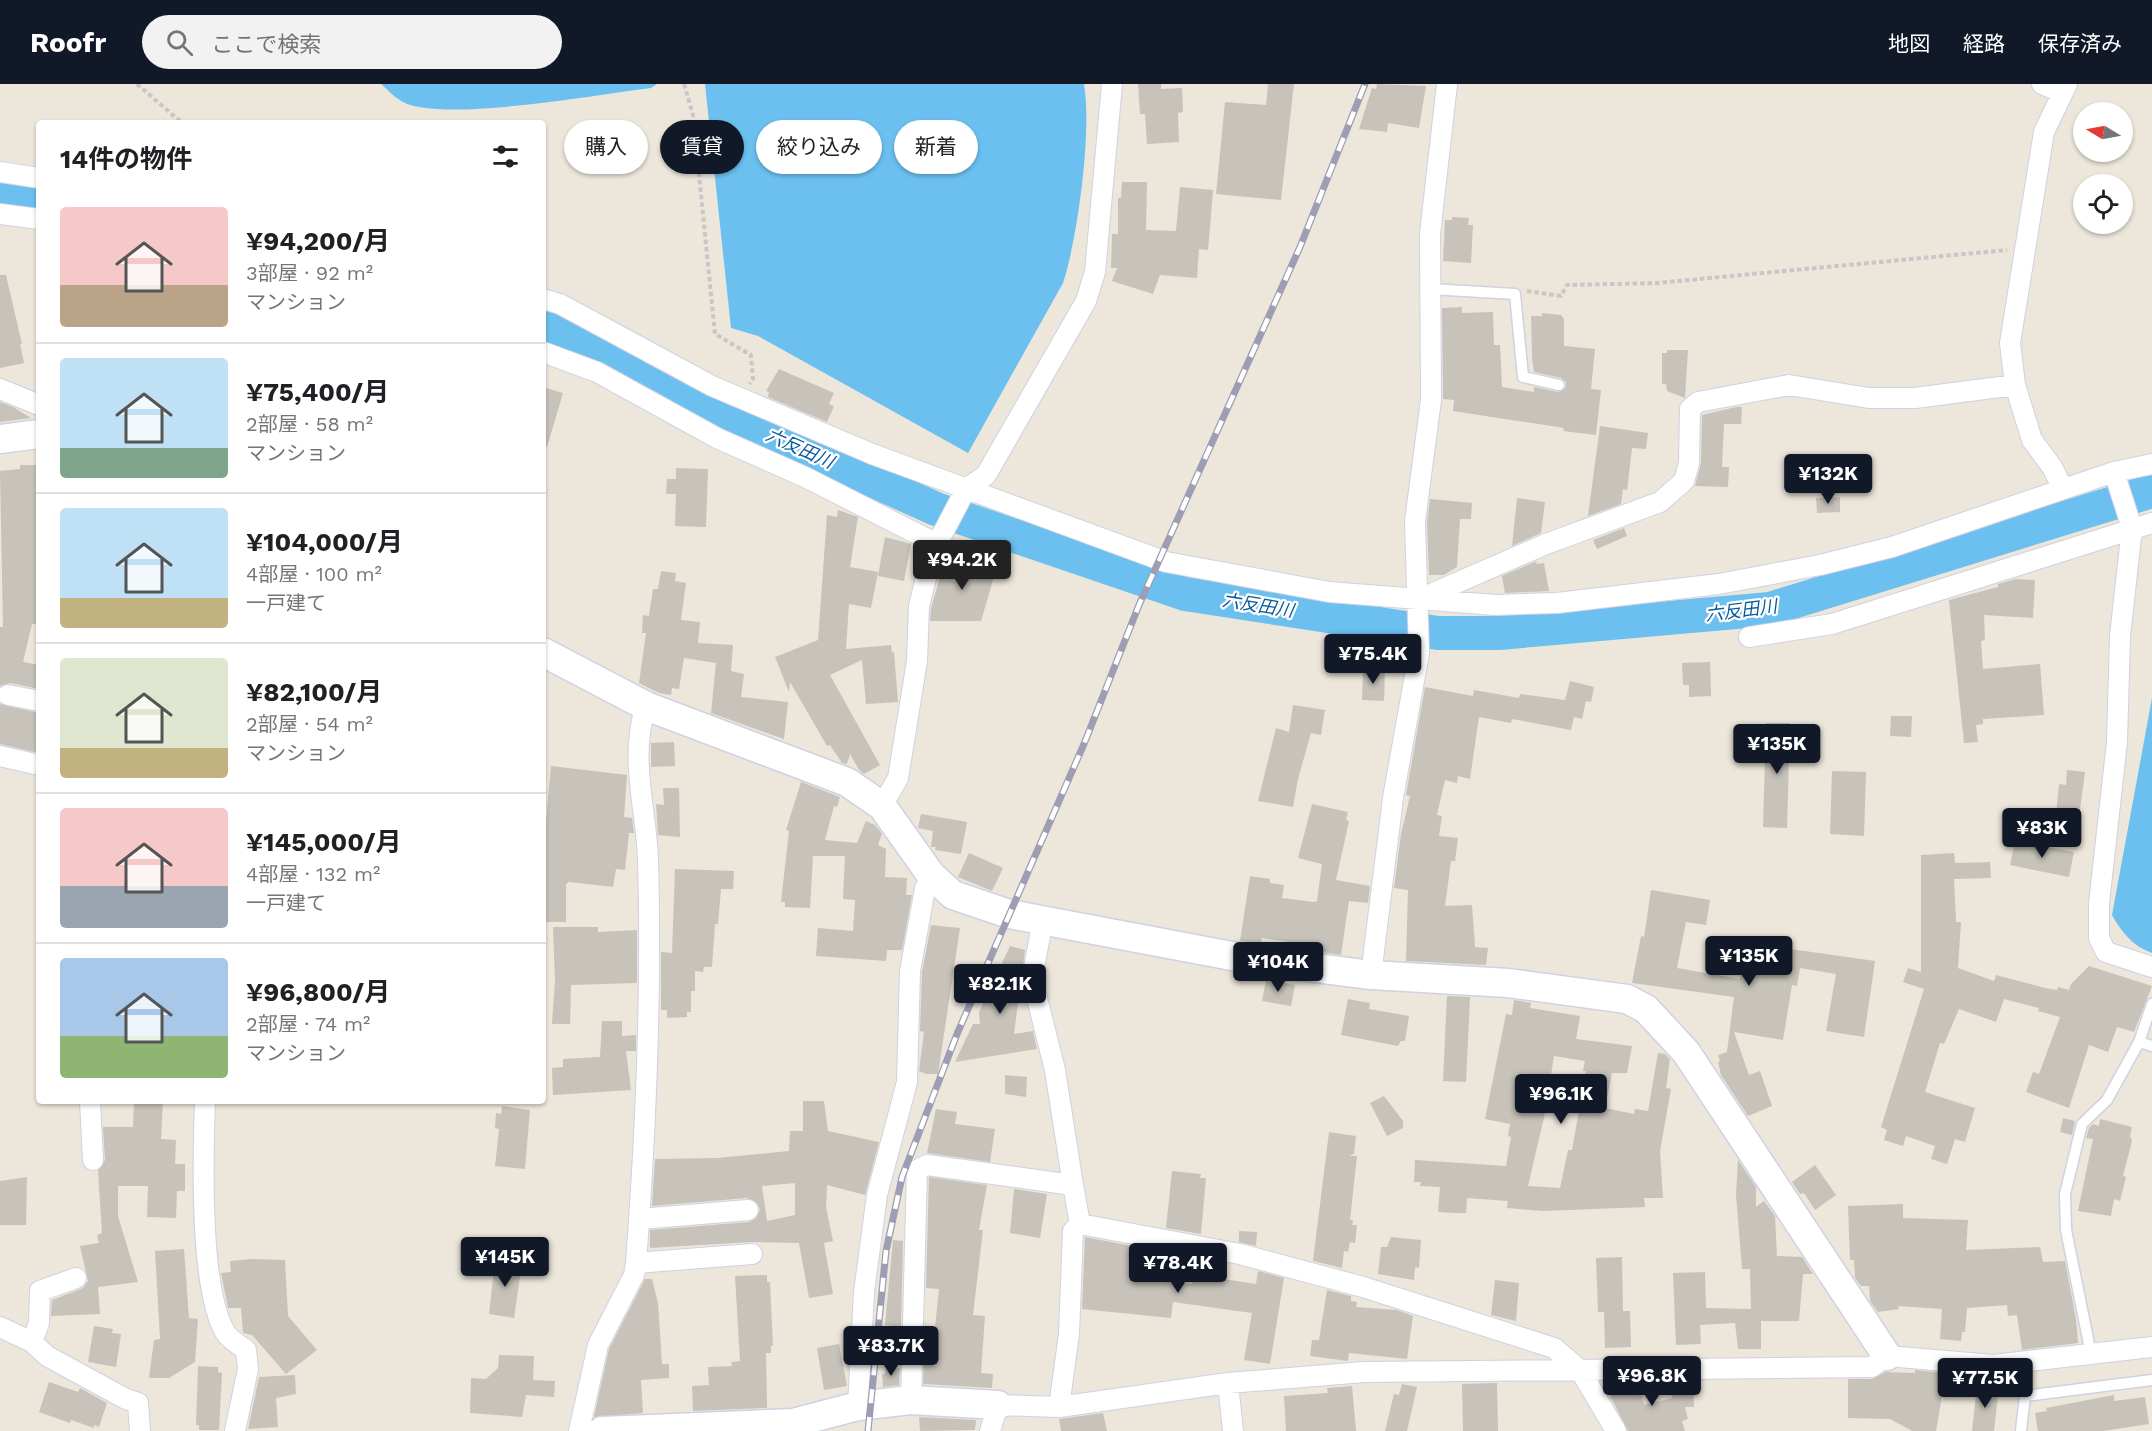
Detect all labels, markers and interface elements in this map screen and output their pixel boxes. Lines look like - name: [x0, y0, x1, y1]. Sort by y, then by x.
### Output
- search box: [142, 15, 562, 69]
- text: Roofr: [30, 26, 106, 59]
- icon: search: [163, 26, 196, 59]
- text: 地図: [1888, 31, 1930, 56]
- text: 経路: [1963, 31, 2005, 56]
- text: 保存済み: [2038, 31, 2122, 56]
- text: ここで検索: [211, 32, 321, 57]
- north arrow: [2073, 102, 2133, 162]
- map controls: [2073, 102, 2133, 234]
- chip: 購入: [564, 120, 648, 174]
- chip: 賃貸: [660, 120, 744, 174]
- chip: 絞り込み: [756, 120, 882, 174]
- chip: 新着: [894, 120, 978, 174]
- icon: filters: [489, 140, 522, 173]
- text: 14件の物件: [60, 144, 192, 174]
- button: locate: [2073, 174, 2133, 234]
- text: ¥94,200/月: [246, 226, 390, 256]
- icon: home: [108, 231, 180, 303]
- text: 3部屋 · 92 m²: [246, 261, 373, 285]
- text: マンション: [246, 290, 346, 314]
- text: ¥75,400/月: [246, 377, 389, 407]
- icon: home: [108, 382, 180, 454]
- text: 2部屋 · 58 m²: [246, 412, 373, 436]
- water label: 六反田川: [763, 424, 839, 473]
- text: マンション: [246, 441, 346, 465]
- pin: ¥132K: [1786, 454, 1870, 505]
- text: ¥132K: [1798, 461, 1858, 485]
- text: ¥104,000/月: [246, 527, 403, 557]
- icon: home: [108, 532, 180, 604]
- pin: ¥94.2K: [913, 540, 1011, 591]
- text: ¥94.2K: [927, 547, 997, 571]
- text: 4部屋 · 100 m²: [246, 562, 382, 586]
- water label: 六反田川: [1221, 589, 1297, 621]
- text: 一戸建て: [246, 591, 326, 615]
- water label: 六反田川: [1704, 595, 1780, 625]
- pin: ¥75.4K: [1324, 634, 1422, 685]
- text: ¥75.4K: [1338, 641, 1408, 665]
- text: ¥82,100/月: [246, 677, 382, 707]
- icon: home: [108, 682, 180, 754]
- text: 2部屋 · 54 m²: [246, 712, 373, 736]
- pin: ¥135K: [1735, 724, 1819, 775]
- text: ¥135K: [1747, 731, 1807, 755]
- text: マンション: [246, 741, 346, 765]
- pin: ¥83K: [2006, 808, 2078, 859]
- text: ¥83K: [2016, 815, 2068, 839]
- text: ¥145,000/月: [246, 827, 402, 857]
- icon: home: [108, 832, 180, 904]
- text: 4部屋 · 132 m²: [246, 862, 380, 886]
- text: 一戸建て: [246, 891, 326, 915]
- pin: ¥135K: [1707, 936, 1791, 987]
- pin: ¥104K: [1236, 942, 1320, 993]
- text: ¥135K: [1719, 943, 1779, 967]
- text: ¥104K: [1247, 949, 1309, 973]
- pin: ¥82.1K: [951, 964, 1049, 1015]
- text: ¥82.1K: [968, 971, 1032, 995]
- text: ¥96,800/月: [246, 977, 390, 1007]
- icon: home: [108, 982, 180, 1054]
- text: 2部屋 · 74 m²: [246, 1012, 370, 1036]
- text: マンション: [246, 1041, 346, 1065]
- pin: ¥96.1K: [1512, 1074, 1610, 1125]
- text: ¥96.1K: [1529, 1081, 1593, 1105]
- pin: ¥145K: [463, 1237, 547, 1288]
- pin: ¥78.4K: [1129, 1243, 1227, 1294]
- text: ¥145K: [475, 1244, 535, 1268]
- text: ¥78.4K: [1143, 1250, 1213, 1274]
- pin: ¥83.7K: [842, 1326, 940, 1377]
- text: ¥83.7K: [857, 1333, 925, 1357]
- pin: ¥96.8K: [1603, 1356, 1701, 1407]
- pin: ¥77.5K: [1936, 1358, 2034, 1409]
- text: ¥96.8K: [1617, 1363, 1687, 1387]
- text: ¥77.5K: [1952, 1365, 2018, 1389]

